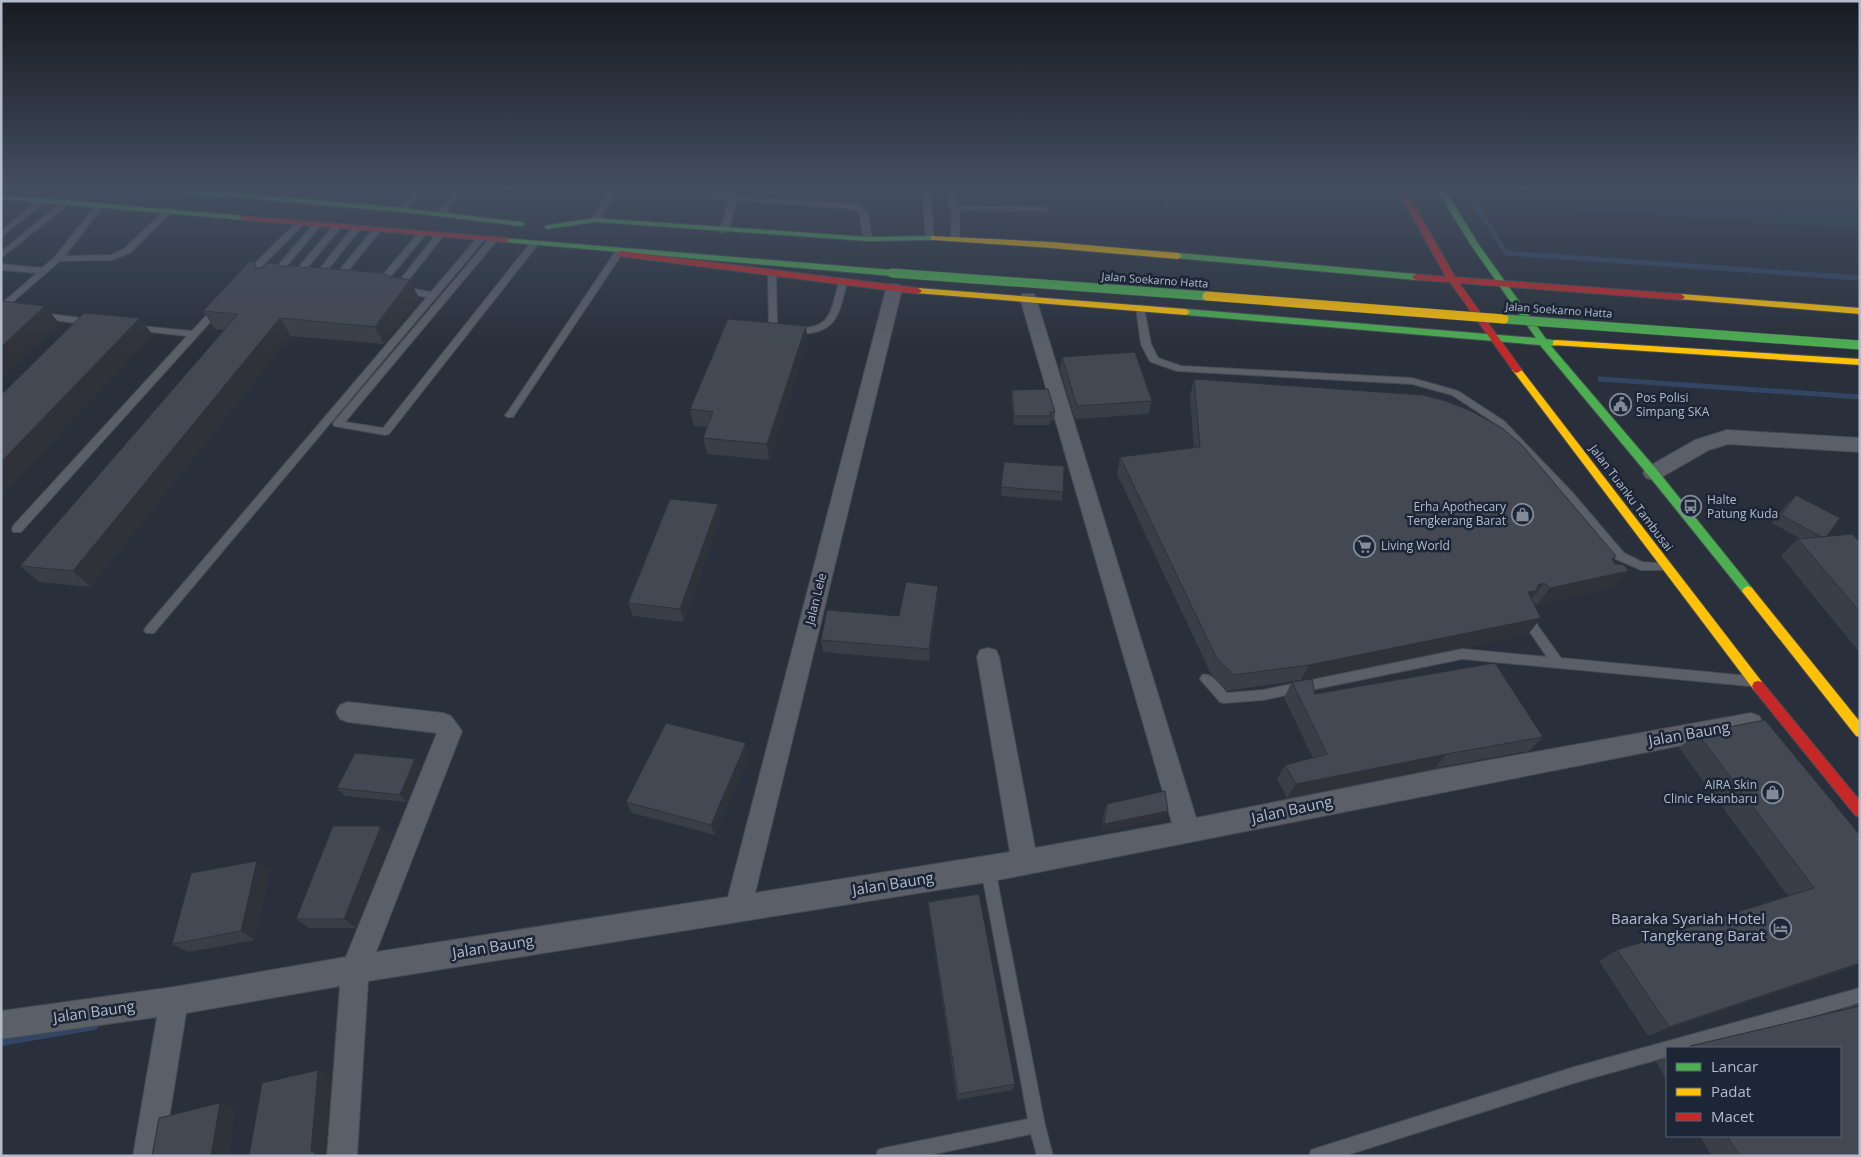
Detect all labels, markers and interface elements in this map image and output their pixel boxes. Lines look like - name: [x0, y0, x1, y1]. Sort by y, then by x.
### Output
- street label: Jalan Soekarno Hatta: [1100, 268, 1209, 291]
- street label: Jalan Soekarno Hatta: [1504, 298, 1613, 321]
- place label: Pos Polisi Simpang SKA: [1636, 389, 1710, 420]
- public building icon: Pos Polisi Simpang SKA: [1608, 393, 1632, 417]
- street label: Jalan Tuanku Tambusai: [1585, 440, 1677, 554]
- place label: Halte Patung Kuda: [1707, 491, 1778, 522]
- bus stop icon: Halte Patung Kuda: [1679, 495, 1703, 519]
- place label: Erha Apothecary Tengkerang Barat: [1407, 498, 1507, 529]
- shop icon: Erha Apothecary Tengkerang Barat: [1510, 502, 1534, 526]
- supermarket icon: Living World: [1353, 534, 1377, 558]
- place label: Living World: [1381, 537, 1450, 554]
- street label: Jalan Lele: [801, 571, 830, 628]
- street label: Jalan Baung: [1645, 716, 1731, 750]
- place label: AIRA Skin Clinic Pekanbaru: [1664, 776, 1757, 807]
- shop icon: AIRA Skin Clinic Pekanbaru: [1761, 780, 1785, 804]
- street label: Jalan Baung: [1248, 791, 1334, 828]
- street label: Jalan Baung: [849, 867, 935, 900]
- place label: Baaraka Syariah Hotel Tangkerang Barat: [1611, 908, 1765, 945]
- hotel icon: Baaraka Syariah Hotel Tangkerang Barat: [1769, 916, 1793, 940]
- street label: Jalan Baung: [449, 930, 535, 963]
- street label: Jalan Baung: [50, 995, 136, 1027]
- legend: [1666, 1047, 1841, 1137]
- text: Lancar: [1711, 1056, 1758, 1076]
- text: Padat: [1711, 1081, 1751, 1101]
- text: Macet: [1711, 1106, 1754, 1126]

